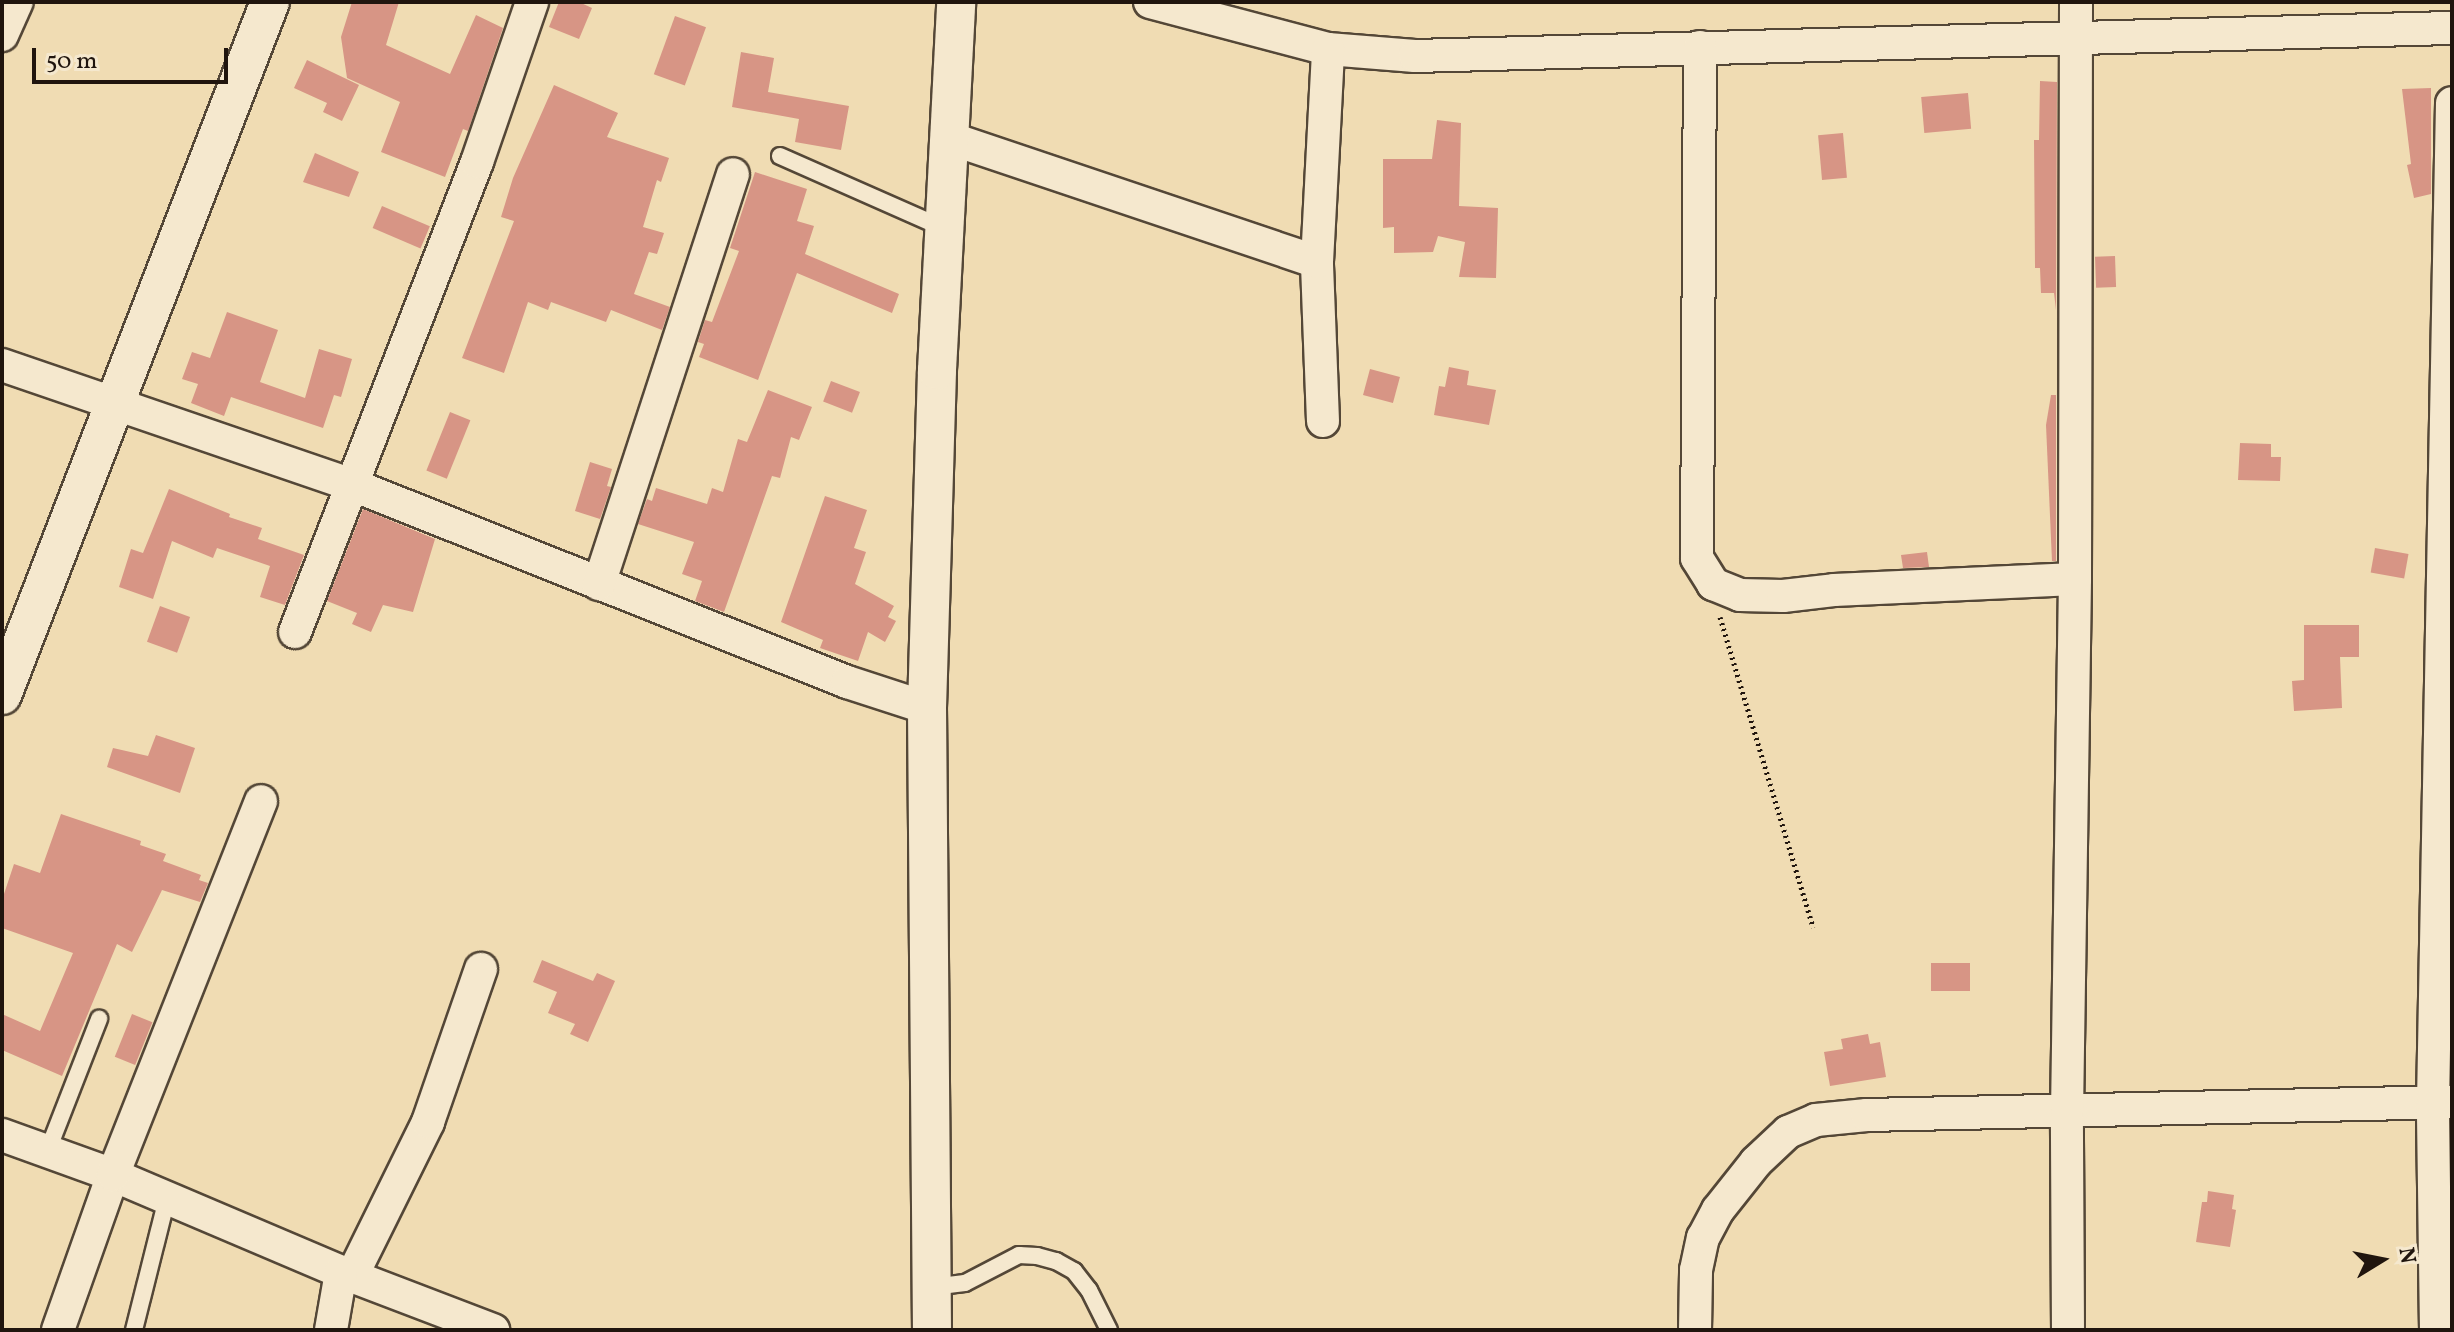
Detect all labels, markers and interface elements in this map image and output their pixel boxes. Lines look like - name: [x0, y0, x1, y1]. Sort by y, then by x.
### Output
- scale bar: [36, 32, 232, 82]
- text: 50 m: [46, 45, 98, 79]
- north arrow: [2342, 1220, 2422, 1300]
- text: N: [2389, 1245, 2423, 1266]

